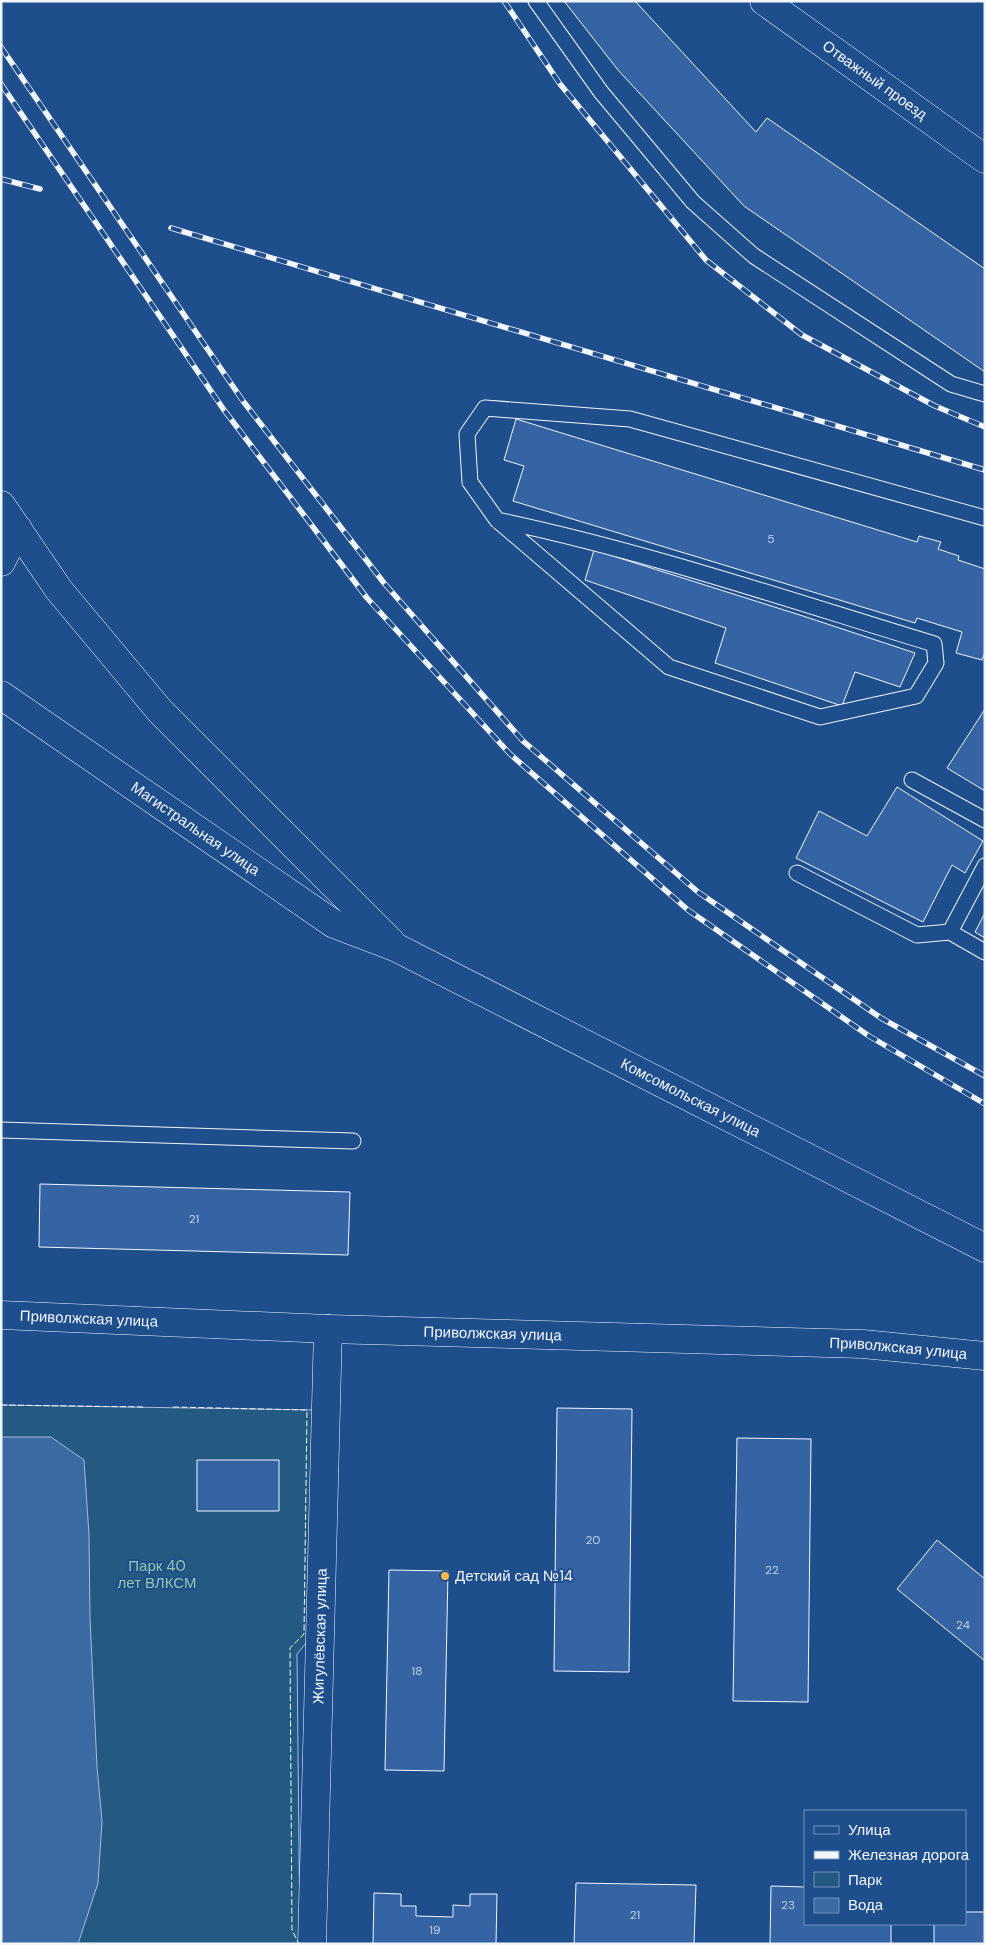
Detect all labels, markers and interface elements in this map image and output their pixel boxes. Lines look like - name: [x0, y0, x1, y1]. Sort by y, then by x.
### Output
- street label: Отважный проезд: [818, 36, 931, 125]
- house number: 5: [767, 531, 775, 547]
- street label: Магистральная улица: [127, 777, 265, 881]
- street label: Комсомольская улица: [617, 1054, 764, 1142]
- house number: 21: [189, 1211, 199, 1227]
- street label: Приволжская улица: [19, 1306, 159, 1332]
- street label: Приволжская улица: [423, 1322, 563, 1346]
- street label: Приволжская улица: [829, 1333, 969, 1364]
- house number: 20: [585, 1532, 601, 1548]
- park label: Парк 40 лет ВЛКСМ: [118, 1556, 196, 1593]
- house number: 22: [765, 1562, 779, 1578]
- place label: Детский сад №14: [455, 1566, 573, 1586]
- street label: Жигулёвская улица: [308, 1567, 332, 1704]
- marker: Детский сад №14: [439, 1570, 451, 1582]
- house number: 24: [956, 1617, 970, 1633]
- house number: 18: [411, 1663, 423, 1679]
- legend: [804, 1810, 966, 1925]
- text: Улица: [848, 1820, 891, 1840]
- text: Железная дорога: [848, 1845, 970, 1865]
- text: Парк: [848, 1870, 882, 1890]
- text: Вода: [848, 1895, 884, 1915]
- house number: 23: [781, 1897, 795, 1913]
- house number: 21: [630, 1907, 640, 1923]
- house number: 19: [429, 1922, 441, 1938]

